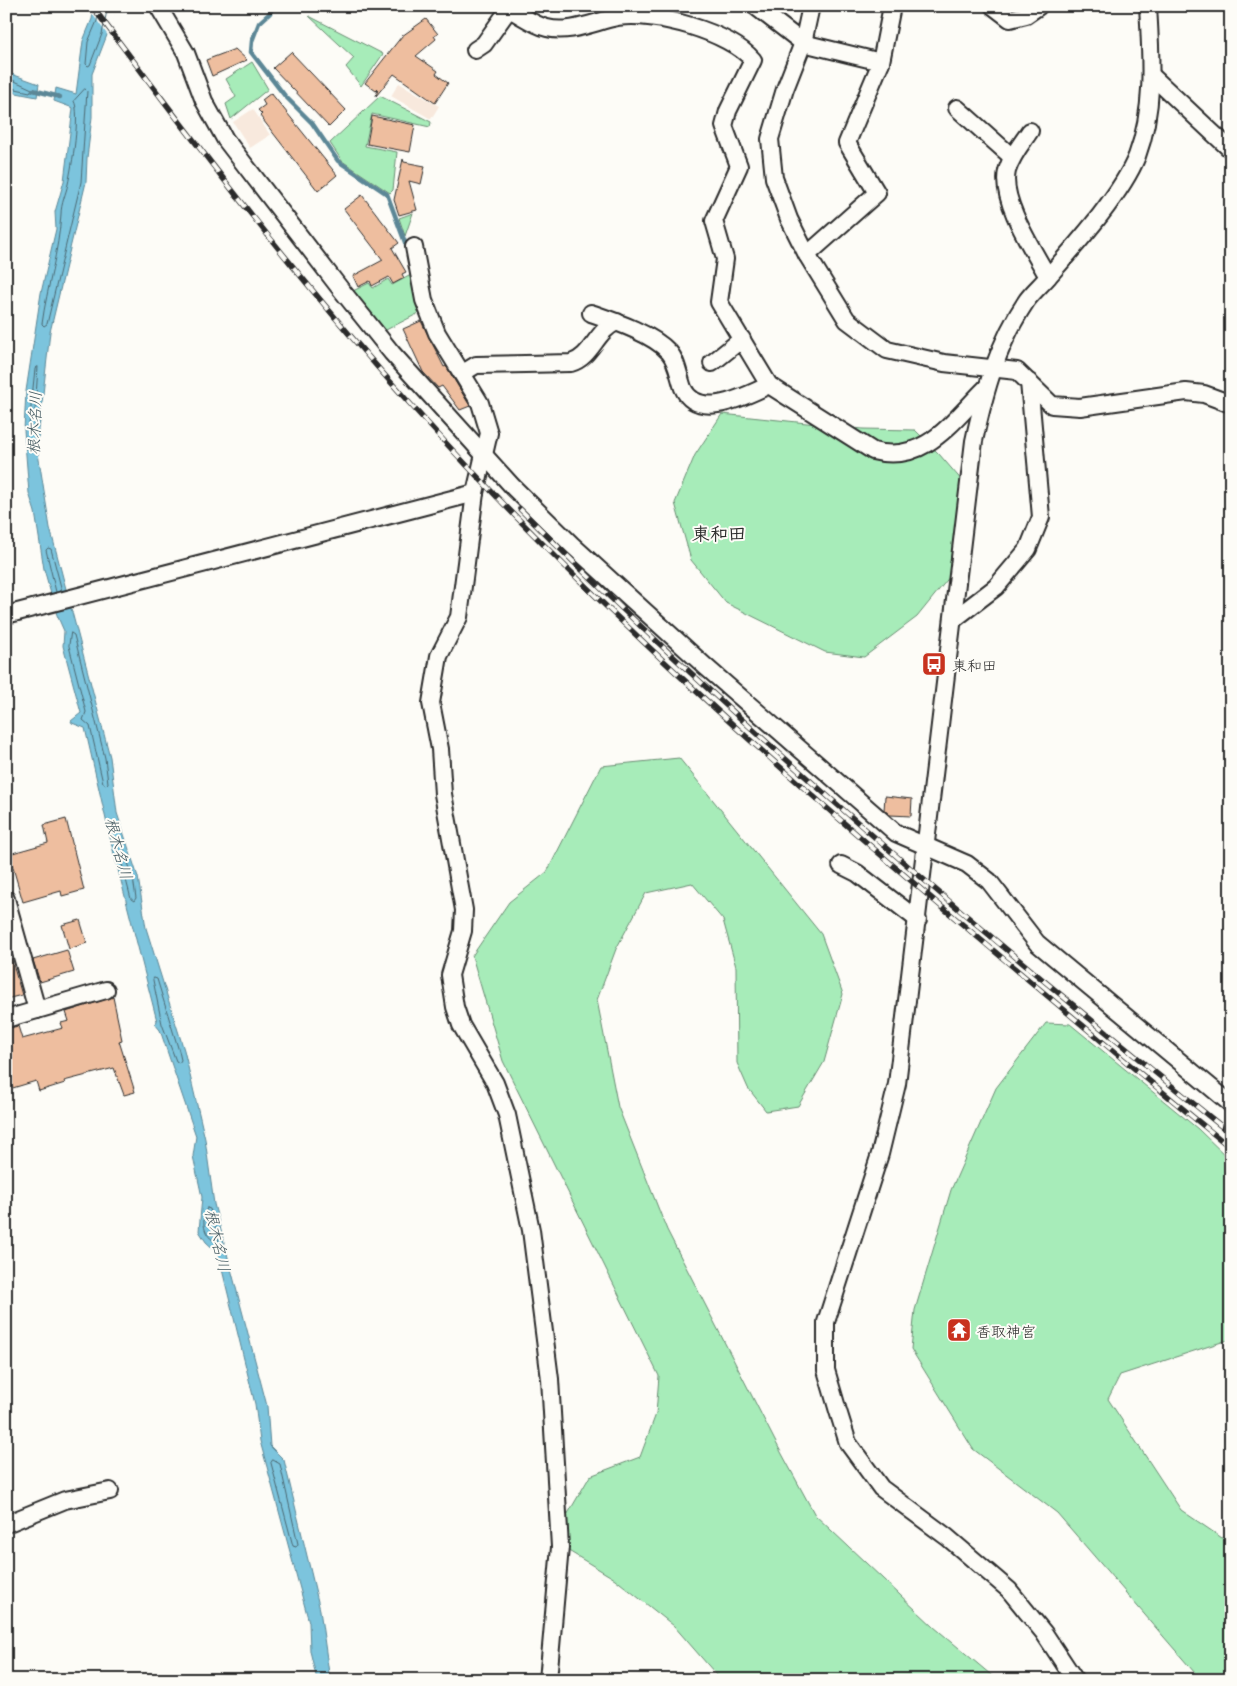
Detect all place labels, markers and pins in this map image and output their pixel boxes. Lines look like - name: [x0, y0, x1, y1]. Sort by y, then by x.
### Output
- bus stop icon: 東和田: [921, 651, 947, 677]
- place label: 東和田: [952, 653, 997, 676]
- temple icon: 香取神宮: [946, 1317, 972, 1343]
- place label: 香取神宮: [976, 1319, 1036, 1342]

